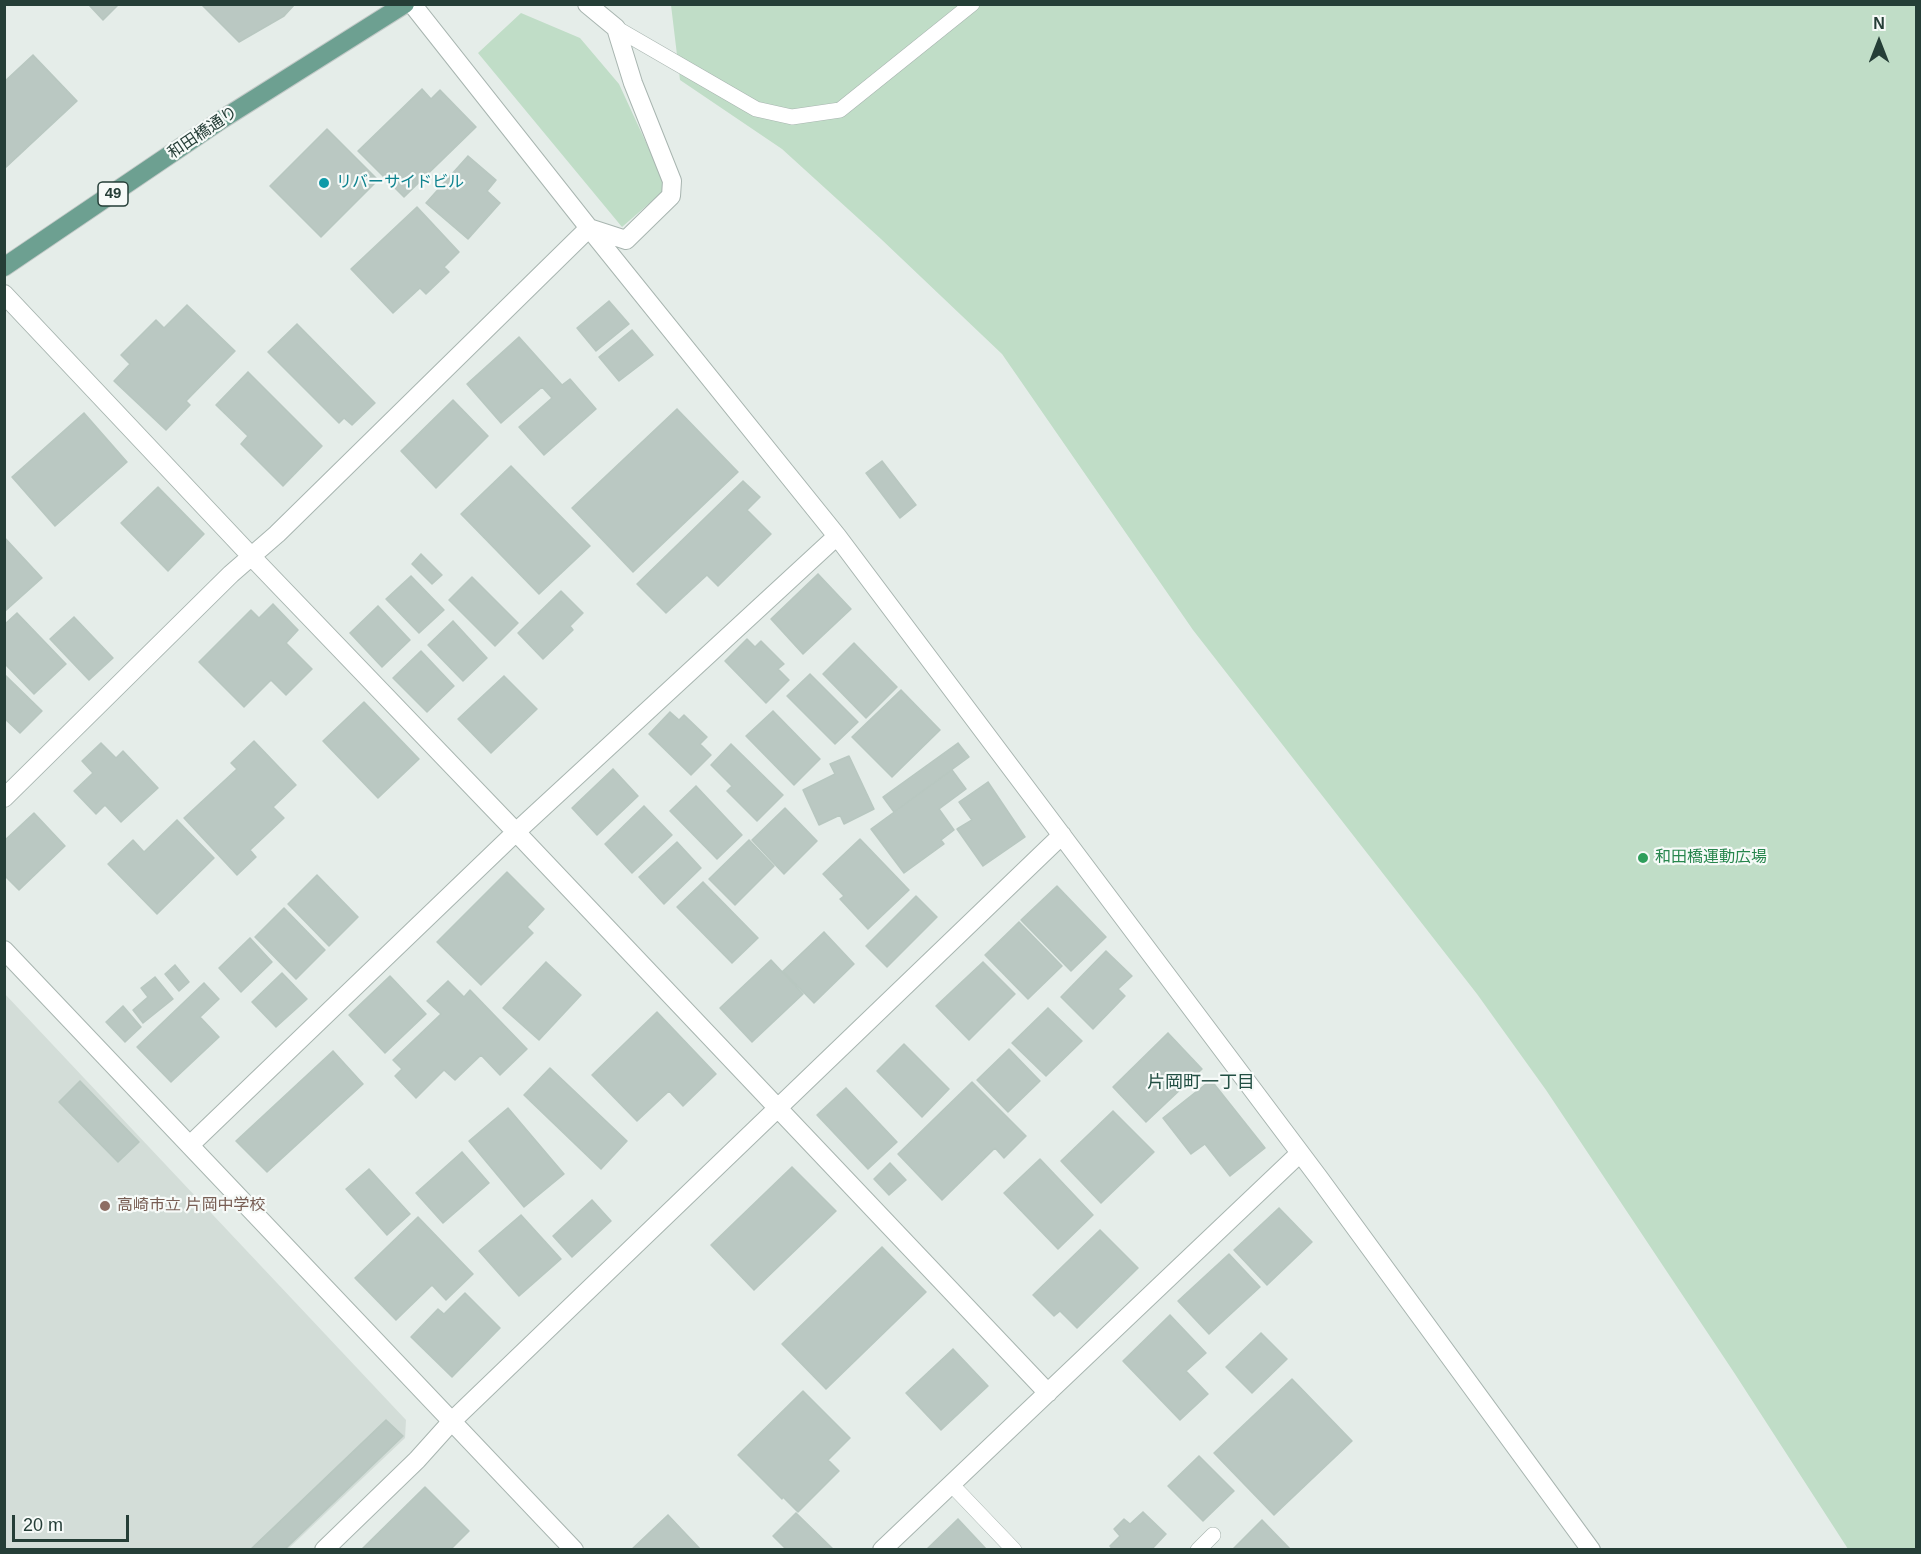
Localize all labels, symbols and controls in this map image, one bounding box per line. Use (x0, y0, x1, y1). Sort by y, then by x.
north arrow (1849, 12, 1909, 72)
text: N (1873, 15, 1885, 32)
street label: 和田橋通り (164, 103, 242, 163)
place label: リバーサイドビル (336, 173, 464, 193)
marker: リバーサイドビル (317, 176, 331, 190)
road number: 49 (98, 182, 128, 206)
place label: 和田橋運動広場 (1655, 848, 1767, 868)
marker: 和田橋運動広場 (1636, 851, 1650, 865)
district label: 片岡町一丁目 (1147, 1072, 1255, 1094)
place label: 高崎市立 片岡中学校 (117, 1196, 265, 1216)
marker: 高崎市立 片岡中学校 (98, 1199, 112, 1213)
scale bar (15, 1503, 132, 1541)
text: 20 m (23, 1515, 63, 1535)

